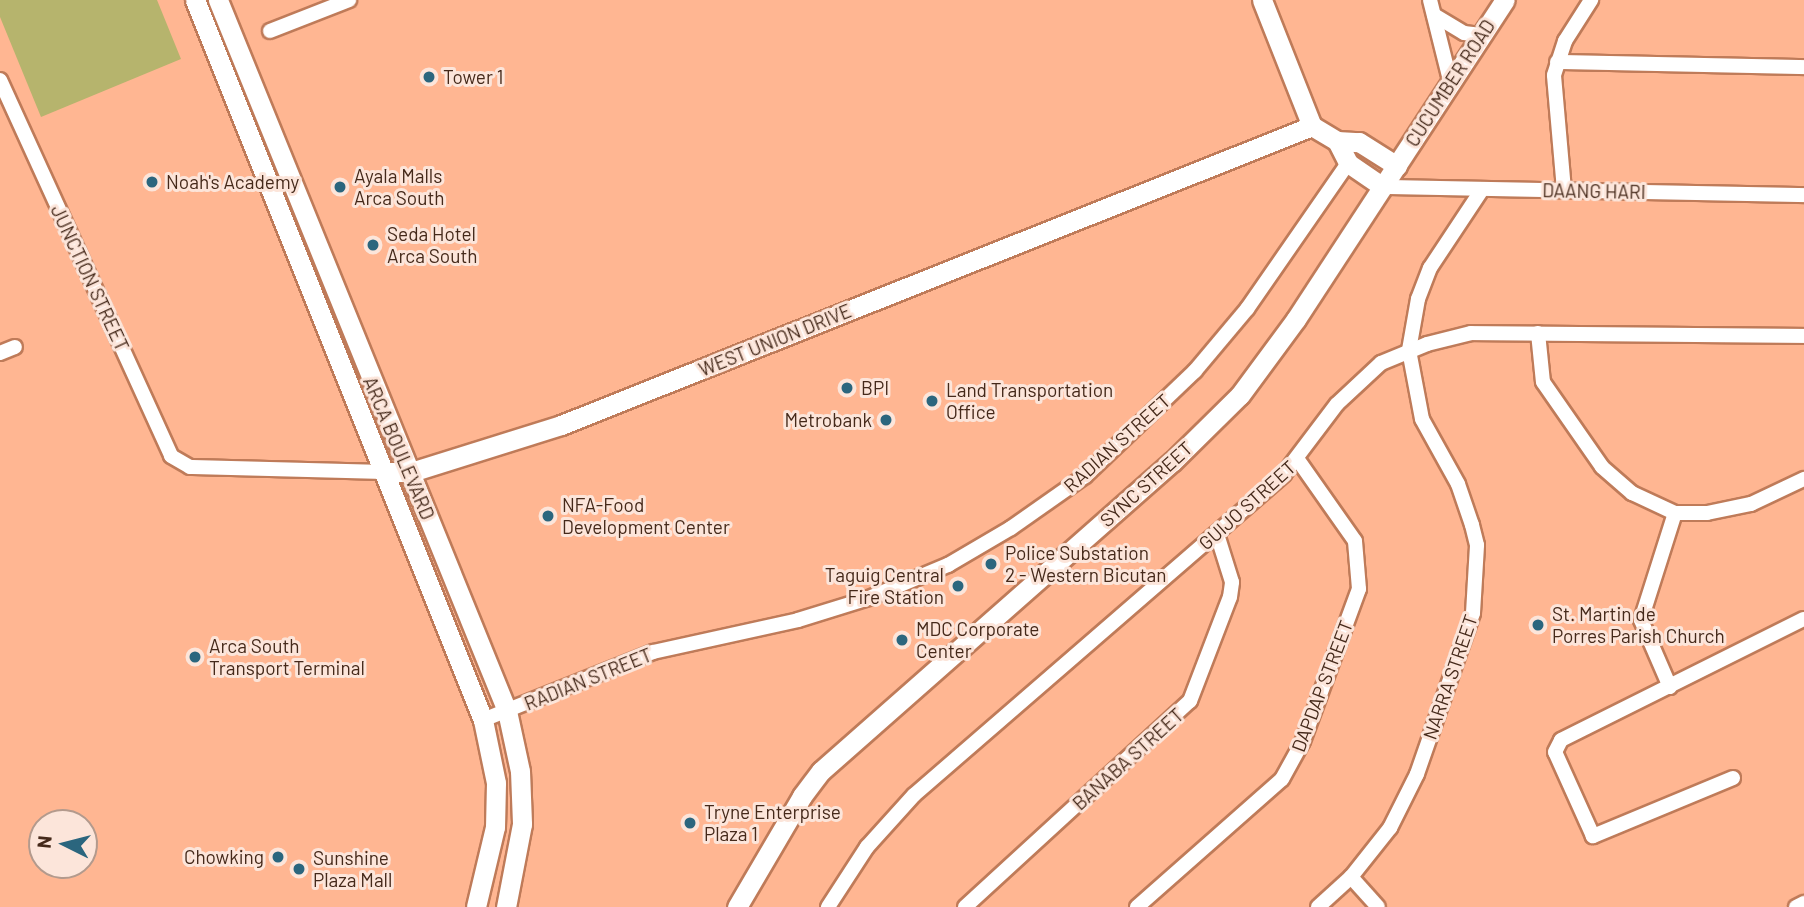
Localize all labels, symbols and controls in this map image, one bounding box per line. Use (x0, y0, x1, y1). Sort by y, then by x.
street label: CUCUMBER ROAD (1401, 15, 1499, 151)
place label: Tower 1 (443, 66, 503, 88)
marker: Tower 1 (421, 69, 437, 85)
place label: Ayala Malls Arca South (354, 165, 445, 209)
place label: Noah's Academy (166, 171, 299, 193)
marker: Noah's Academy (144, 174, 160, 190)
marker: Ayala Malls Arca South (332, 179, 348, 195)
street label: DAANG HARI (1542, 179, 1646, 203)
street label: JUNCTION STREET (46, 201, 134, 355)
place label: Seda Hotel Arca South (387, 223, 478, 267)
marker: Seda Hotel Arca South (365, 237, 381, 253)
street label: WEST UNION DRIVE (695, 299, 855, 381)
street label: ARCA BOULEVARD (359, 373, 439, 523)
place label: BPI (861, 377, 889, 399)
place label: Land Transportation Office (946, 379, 1113, 423)
marker: BPI (839, 380, 855, 396)
street label: RADIAN STREET (1059, 389, 1175, 497)
marker: Land Transportation Office (924, 393, 940, 409)
place label: Metrobank (785, 409, 872, 431)
marker: Metrobank (878, 412, 894, 428)
street label: SYNC STREET (1095, 437, 1197, 531)
street label: GUIJO STREET (1194, 456, 1300, 554)
place label: NFA-Food Development Center (562, 494, 730, 538)
marker: NFA-Food Development Center (540, 508, 556, 524)
place label: Police Substation 2 - Western Bicutan (1005, 542, 1166, 586)
marker: Police Substation 2 - Western Bicutan (983, 556, 999, 572)
place label: Taguig Central Fire Station (825, 564, 944, 608)
marker: Taguig Central Fire Station (950, 578, 966, 594)
place label: St. Martin de Porres Parish Church (1552, 603, 1725, 647)
street label: NARRA STREET (1418, 612, 1482, 742)
street label: DAPDAP STREET (1286, 617, 1358, 755)
marker: St. Martin de Porres Parish Church (1530, 617, 1546, 633)
place label: MDC Corporate Center (916, 618, 1039, 662)
marker: MDC Corporate Center (894, 632, 910, 648)
place label: Arca South Transport Terminal (209, 635, 365, 679)
street label: RADIAN STREET (521, 643, 655, 715)
marker: Arca South Transport Terminal (187, 649, 203, 665)
street label: BANABA STREET (1068, 703, 1188, 815)
place label: Tryne Enterprise Plaza 1 (704, 801, 841, 845)
north arrow (28, 809, 98, 879)
marker: Tryne Enterprise Plaza 1 (682, 815, 698, 831)
text: N (32, 834, 56, 849)
place label: Chowking (184, 846, 264, 868)
place label: Sunshine Plaza Mall (313, 847, 392, 891)
marker: Chowking (270, 849, 286, 865)
marker: Sunshine Plaza Mall (291, 861, 307, 877)

